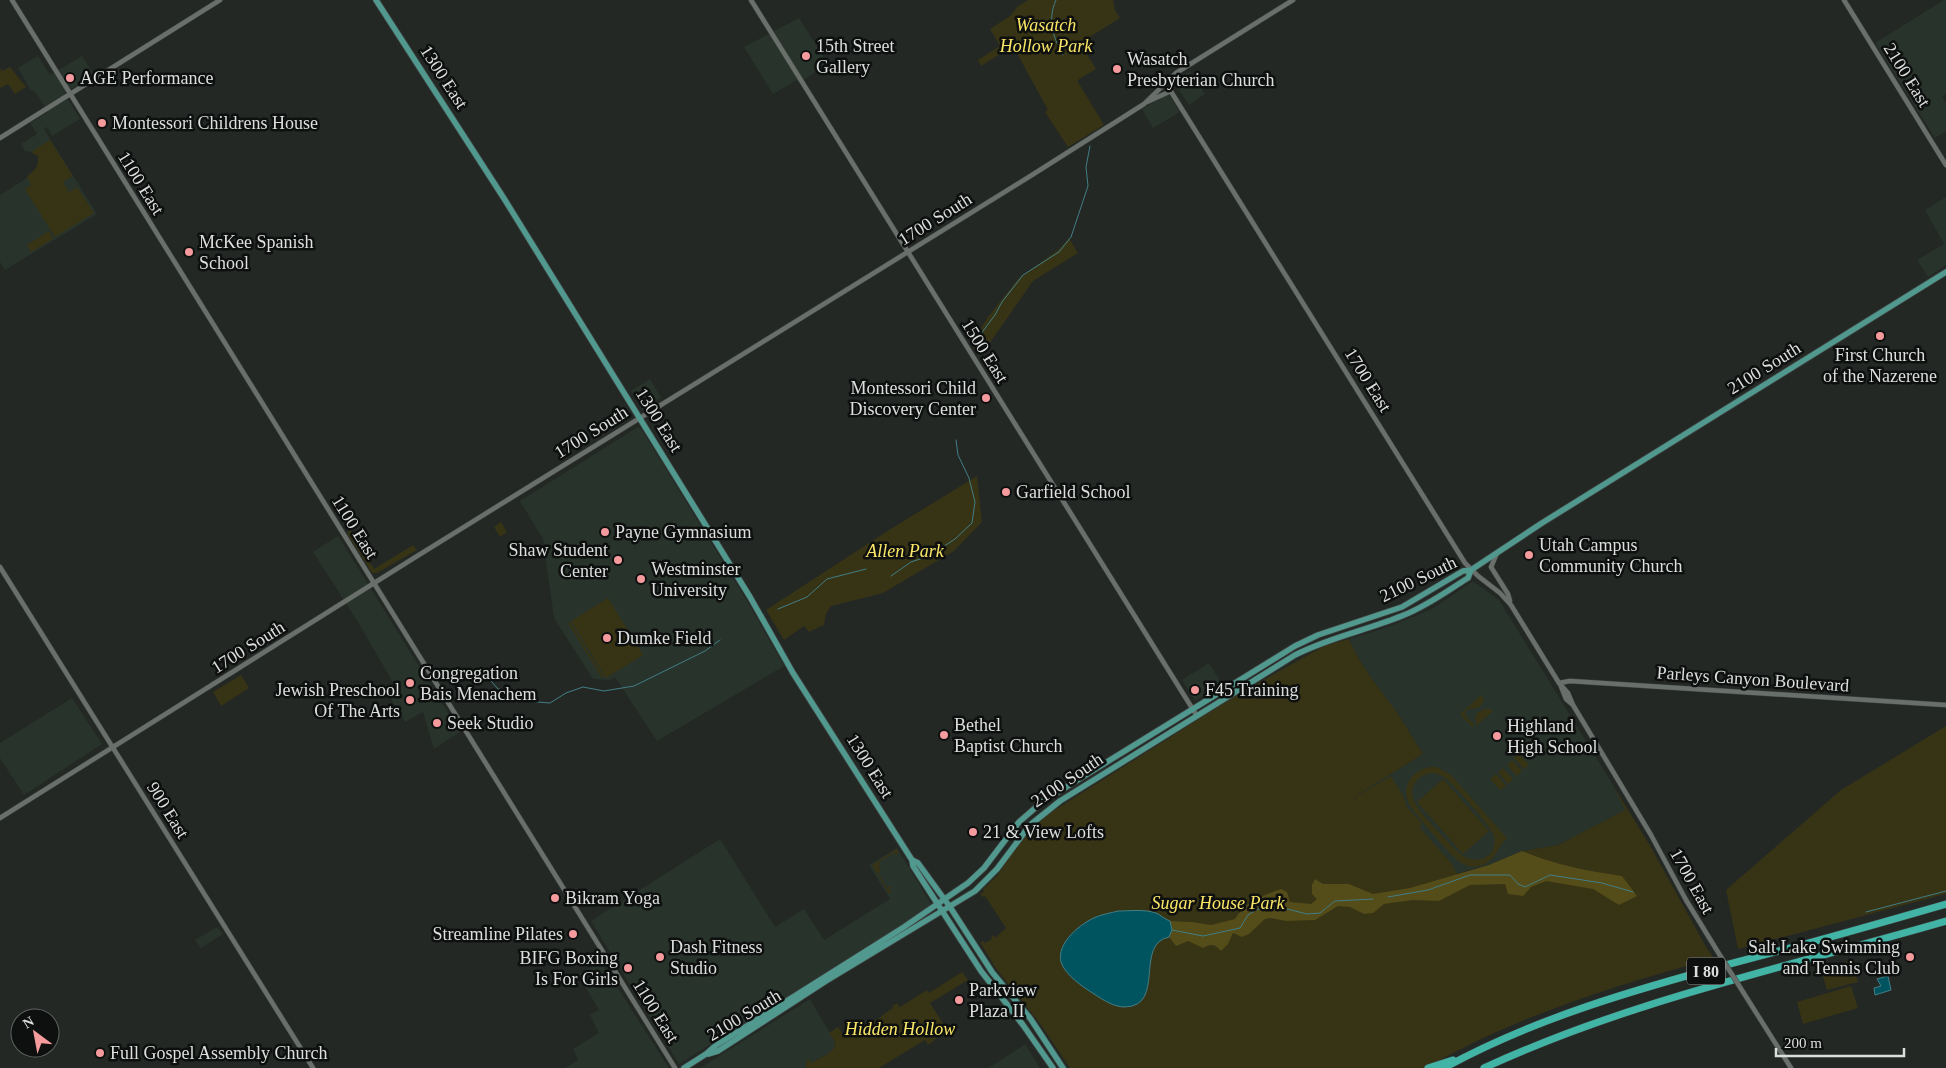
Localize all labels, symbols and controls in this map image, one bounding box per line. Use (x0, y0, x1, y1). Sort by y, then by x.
park label: Wasatch Hollow Park (999, 15, 1093, 56)
place label: 15th Street Gallery (816, 36, 895, 77)
street label: 2100 East (1880, 39, 1934, 111)
street label: 1300 East (416, 42, 472, 112)
place label: Wasatch Presbyterian Church (1127, 49, 1274, 90)
marker: 15th Street Gallery (800, 50, 812, 62)
marker: Wasatch Presbyterian Church (1111, 63, 1123, 75)
place label: AGE Performance (80, 68, 213, 88)
marker: AGE Performance (64, 72, 76, 84)
place label: Montessori Childrens House (112, 113, 318, 133)
marker: Montessori Childrens House (96, 117, 108, 129)
street label: 1100 East (114, 148, 168, 218)
street label: 1700 South (895, 189, 975, 249)
place label: McKee Spanish School (199, 232, 313, 273)
marker: McKee Spanish School (183, 246, 195, 258)
street label: 1500 East (958, 315, 1012, 387)
marker: First Church of the Nazerene (1874, 330, 1886, 342)
street label: 2100 South (1724, 338, 1804, 398)
street label: 1700 East (1341, 344, 1395, 416)
place label: First Church of the Nazerene (1823, 345, 1937, 386)
place label: Montessori Child Discovery Center (850, 378, 976, 419)
street label: 1300 East (632, 384, 686, 456)
marker: Montessori Child Discovery Center (980, 392, 992, 404)
street label: 1700 South (551, 402, 631, 462)
place label: Garfield School (1016, 482, 1130, 502)
marker: Garfield School (1000, 486, 1012, 498)
street label: 1100 East (328, 492, 382, 562)
place label: Payne Gymnasium (615, 522, 752, 542)
marker: Payne Gymnasium (599, 526, 611, 538)
place label: Utah Campus Community Church (1539, 535, 1683, 576)
place label: Shaw Student Center (508, 540, 608, 581)
park label: Allen Park (865, 541, 945, 561)
marker: Utah Campus Community Church (1523, 549, 1535, 561)
street label: 2100 South (1377, 552, 1459, 606)
marker: Shaw Student Center (612, 554, 624, 566)
place label: Westminster University (651, 559, 741, 600)
marker: Westminster University (635, 573, 647, 585)
street label: 1700 South (208, 617, 288, 677)
place label: Dumke Field (617, 628, 712, 648)
marker: Dumke Field (601, 632, 613, 644)
street label: Parleys Canyon Boulevard (1656, 662, 1850, 696)
place label: Congregation Bais Menachem (420, 663, 536, 704)
marker: Congregation Bais Menachem (404, 677, 416, 689)
place label: Jewish Preschool Of The Arts (276, 680, 400, 721)
place label: F45 Training (1205, 680, 1299, 700)
marker: F45 Training (1189, 684, 1201, 696)
marker: Jewish Preschool Of The Arts (404, 694, 416, 706)
place label: Seek Studio (447, 713, 534, 733)
place label: Bethel Baptist Church (954, 715, 1063, 756)
place label: Highland High School (1507, 716, 1598, 757)
marker: Seek Studio (431, 717, 443, 729)
marker: Bethel Baptist Church (938, 729, 950, 741)
street label: 1300 East (843, 730, 897, 802)
marker: Highland High School (1491, 730, 1503, 742)
street label: 2100 South (1027, 749, 1107, 811)
street label: 900 East (143, 778, 193, 842)
place label: 21 & View Lofts (983, 822, 1104, 842)
marker: 21 & View Lofts (967, 826, 979, 838)
street label: 1700 East (1666, 845, 1718, 917)
place label: Bikram Yoga (565, 888, 660, 908)
marker: Bikram Yoga (549, 892, 561, 904)
park label: Sugar House Park (1152, 893, 1285, 913)
place label: Streamline Pilates (433, 924, 563, 944)
marker: Streamline Pilates (567, 928, 579, 940)
place label: Dash Fitness Studio (670, 937, 763, 978)
place label: Salt Lake Swimming and Tennis Club (1748, 937, 1900, 978)
place label: BIFG Boxing Is For Girls (519, 948, 618, 989)
marker: Dash Fitness Studio (654, 951, 666, 963)
marker: Salt Lake Swimming and Tennis Club (1904, 951, 1916, 963)
road number: I 80 (1687, 958, 1725, 984)
marker: BIFG Boxing Is For Girls (622, 962, 634, 974)
street label: 1100 East (629, 976, 683, 1046)
place label: Parkview Plaza II (969, 980, 1037, 1021)
street label: 2100 South (703, 985, 785, 1045)
marker: Parkview Plaza II (953, 994, 965, 1006)
north arrow (10, 1008, 60, 1058)
text: N (20, 1013, 37, 1031)
park label: Hidden Hollow (844, 1019, 955, 1039)
scale bar (1776, 1026, 1904, 1058)
text: 200 m (1784, 1035, 1822, 1051)
place label: Full Gospel Assembly Church (110, 1043, 328, 1063)
marker: Full Gospel Assembly Church (94, 1047, 106, 1059)

